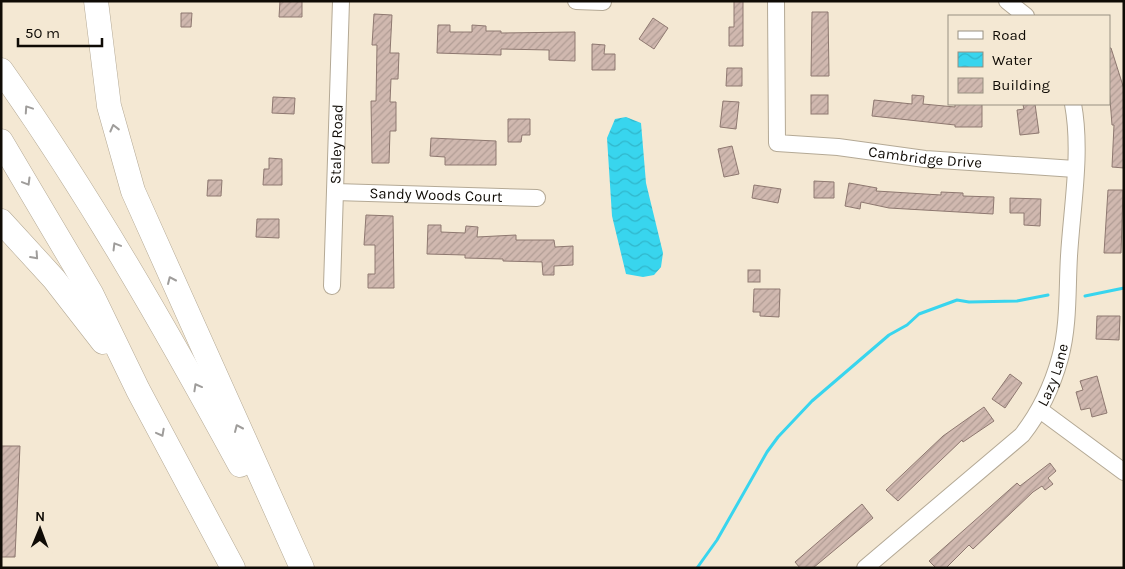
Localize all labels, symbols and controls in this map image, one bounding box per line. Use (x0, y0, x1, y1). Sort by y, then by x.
scale bar (18, 15, 101, 47)
legend (948, 15, 1110, 105)
text: 50 m (25, 24, 60, 42)
text: Road (992, 26, 1027, 44)
text: Water (992, 51, 1033, 69)
text: Building (992, 76, 1050, 94)
street label: Staley Road (326, 104, 347, 184)
one-way arrow (25, 105, 34, 115)
one-way arrow (109, 123, 120, 132)
street label: Cambridge Drive (867, 142, 983, 172)
one-way arrow (21, 177, 31, 186)
street label: Sandy Woods Court (369, 184, 503, 206)
one-way arrow (113, 242, 123, 251)
one-way arrow (29, 251, 38, 260)
one-way arrow (167, 276, 178, 285)
street label: Lazy Lane (1034, 342, 1072, 409)
one-way arrow (193, 383, 203, 392)
one-way arrow (234, 424, 245, 433)
one-way arrow (155, 427, 165, 436)
north arrow (15, 504, 65, 554)
text: N (35, 508, 45, 525)

